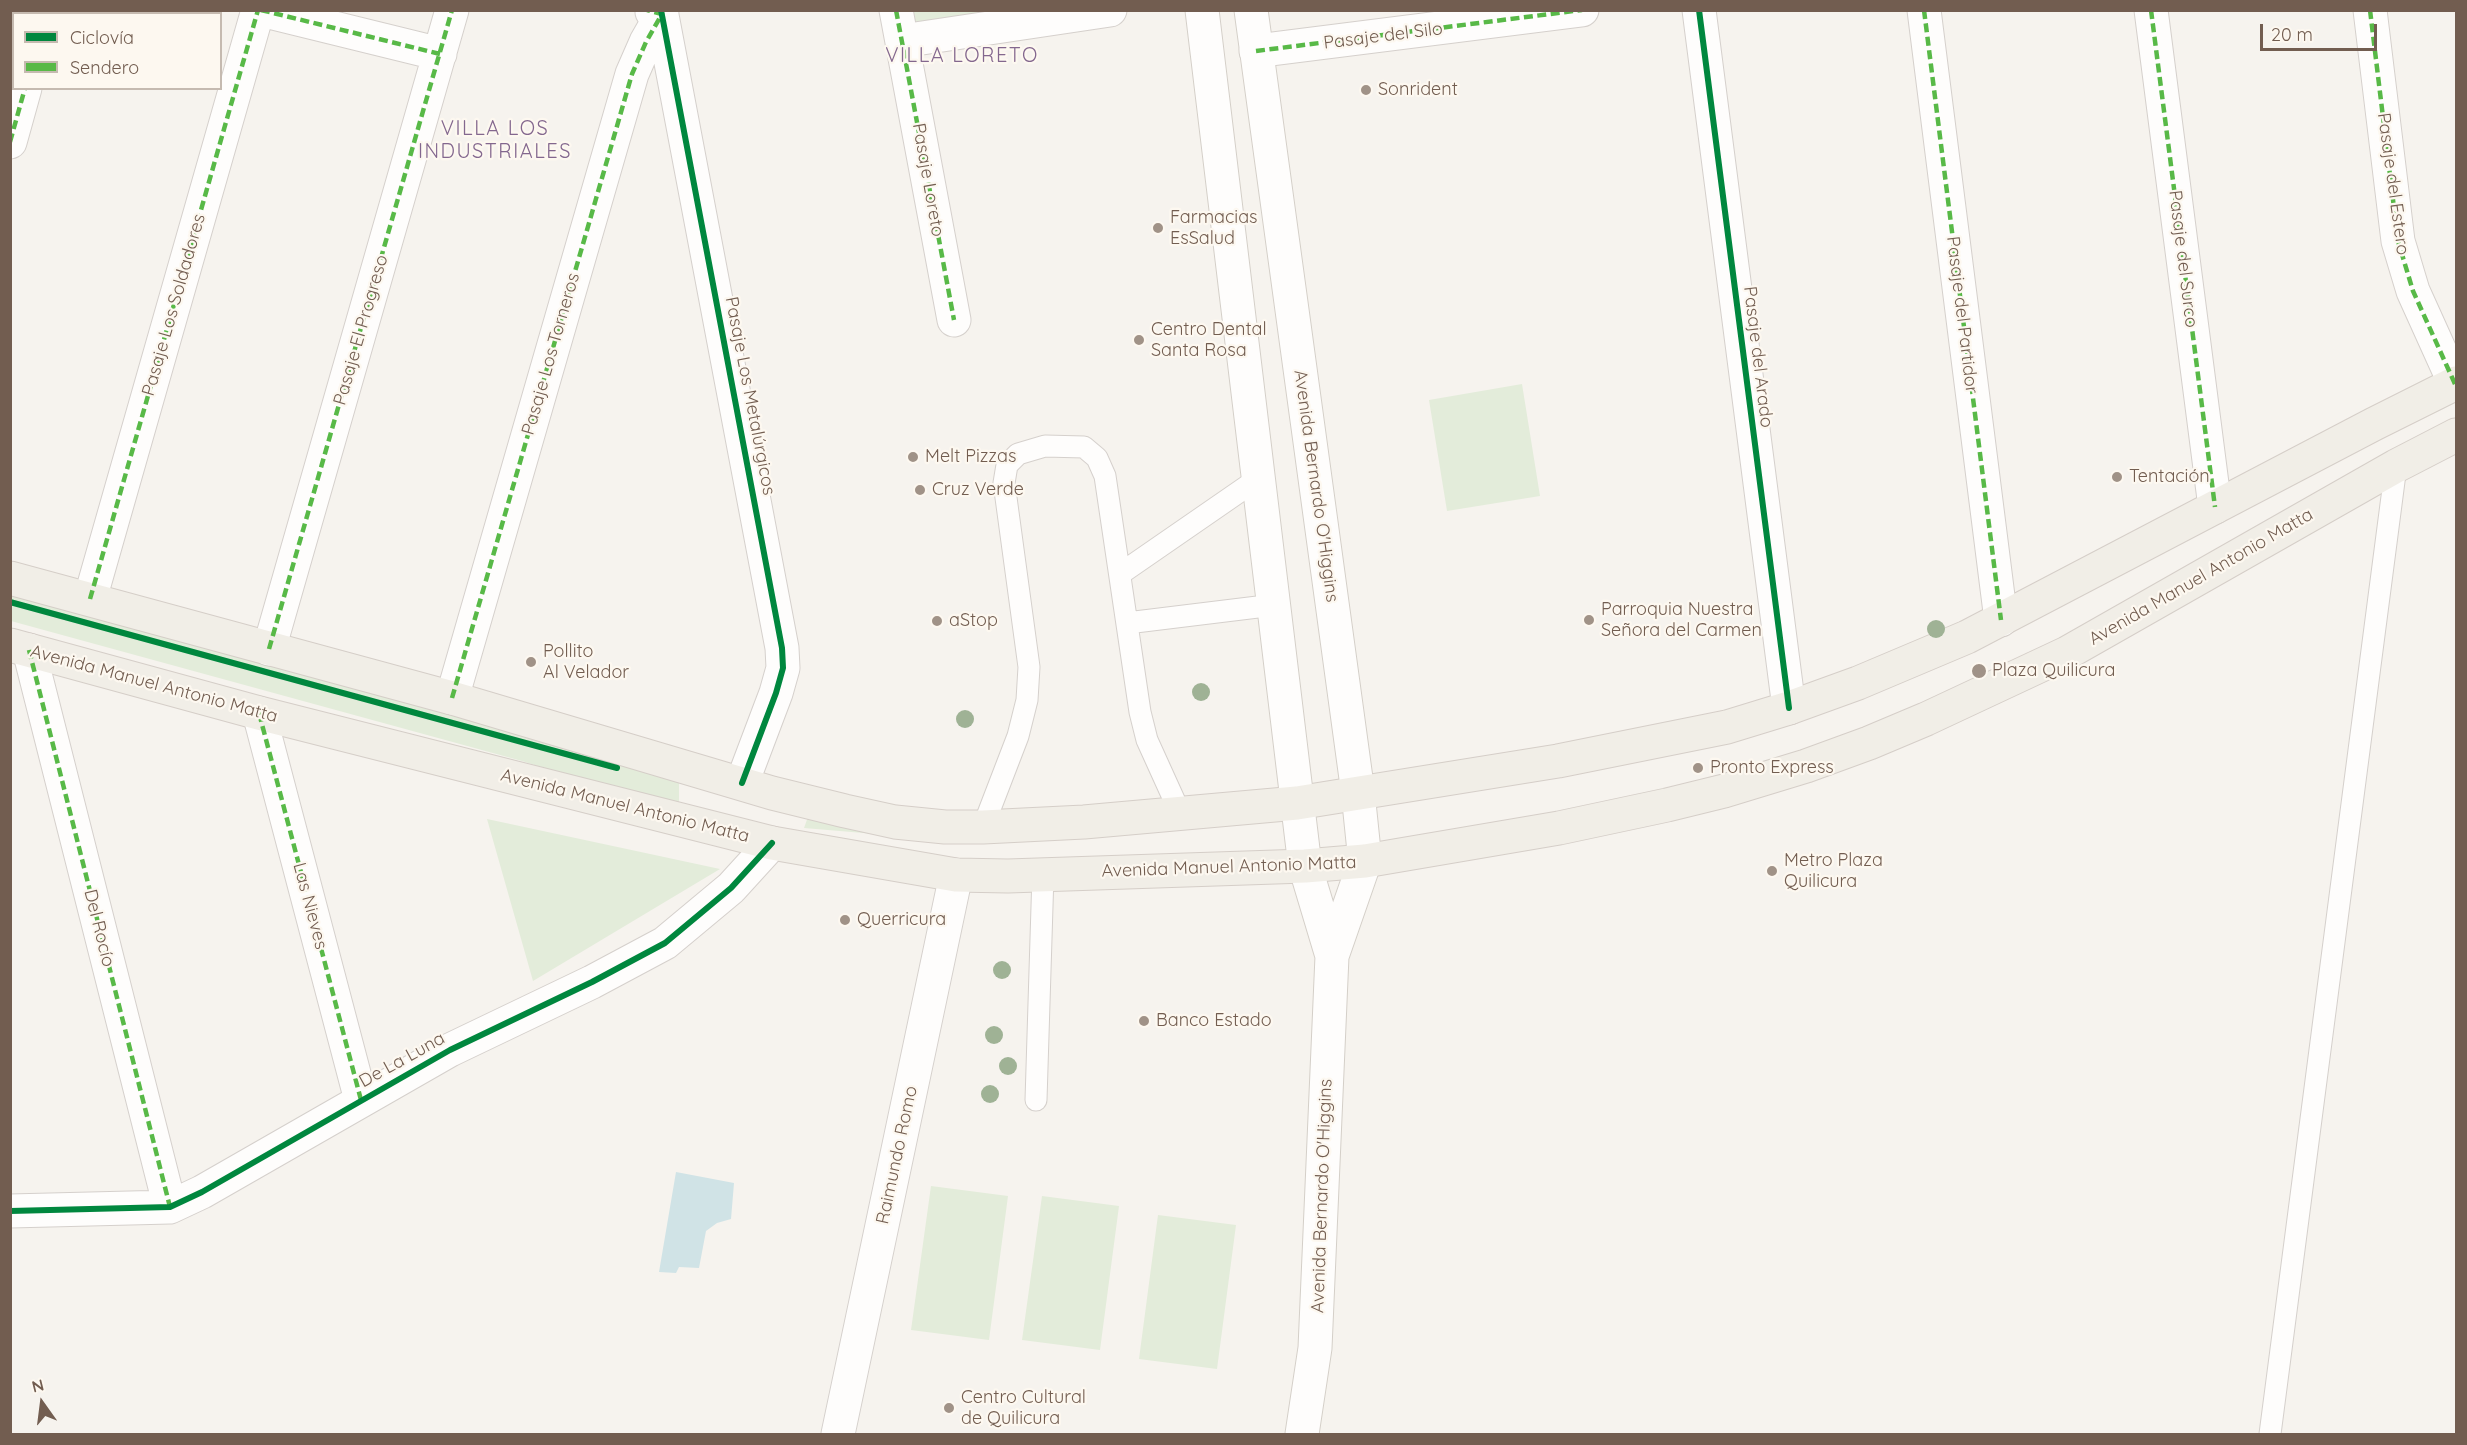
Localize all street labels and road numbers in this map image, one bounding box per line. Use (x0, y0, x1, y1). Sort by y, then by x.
street label: Pasaje del Silo (1322, 18, 1444, 54)
street label: Pasaje del Estero (2372, 112, 2414, 256)
street label: Pasaje Loreto (907, 121, 949, 239)
street label: Pasaje del Surco (2164, 189, 2202, 329)
street label: Pasaje Los Soldadores (138, 211, 210, 399)
street label: Pasaje del Partidor (1942, 235, 1982, 395)
street label: Pasaje El Progreso (329, 252, 393, 408)
street label: Pasaje Los Torneros (518, 270, 584, 438)
street label: Pasaje del Arado (1739, 285, 1777, 429)
street label: Pasaje Los Metalúrgicos (720, 295, 780, 497)
street label: Avenida Bernardo O'Higgins (1289, 368, 1343, 604)
street label: Avenida Manuel Antonio Matta (2085, 504, 2317, 650)
street label: Avenida Manuel Antonio Matta (28, 641, 280, 727)
street label: Avenida Manuel Antonio Matta (499, 765, 751, 847)
street label: Avenida Manuel Antonio Matta (1101, 852, 1357, 882)
street label: Las Nieves (288, 860, 332, 952)
street label: Del Rocío (79, 887, 119, 969)
street label: De La Luna (355, 1028, 449, 1092)
street label: Avenida Bernardo O'Higgins (1307, 1079, 1337, 1313)
street label: Raimundo Romo (872, 1084, 922, 1226)

